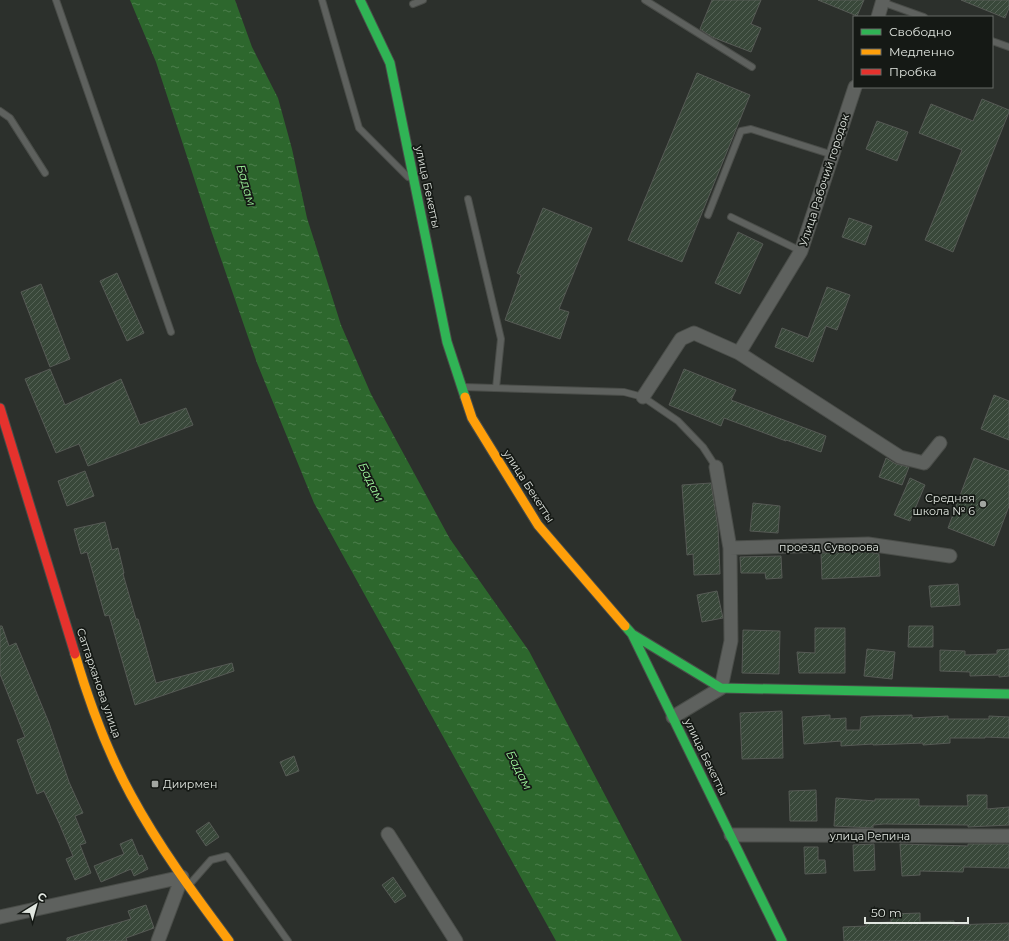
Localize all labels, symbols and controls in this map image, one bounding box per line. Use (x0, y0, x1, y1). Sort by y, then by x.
legend (853, 16, 993, 88)
text: Свободно (889, 24, 952, 39)
text: Медленно (889, 44, 955, 59)
text: Пробка (889, 64, 937, 79)
street label: Улица Рабочий городок (796, 111, 852, 248)
street label: улица Бекетты (412, 144, 444, 230)
water label: Бадам (233, 162, 260, 207)
street label: улица Бекетты (500, 446, 558, 525)
water label: Бадам (355, 459, 388, 504)
place label: Средняя школа № 6 (913, 491, 975, 518)
marker: Средняя школа № 6 (978, 499, 988, 509)
street label: проезд Суворова (779, 540, 879, 554)
street label: Саттарханова улица (74, 626, 124, 740)
street label: улица Бекетты (681, 715, 731, 798)
water label: Бадам (503, 747, 536, 792)
place label: Диирмен (163, 777, 217, 791)
marker: Диирмен (150, 779, 160, 789)
street label: улица Репина (829, 829, 910, 843)
north arrow (16, 885, 56, 925)
text: С (35, 889, 49, 905)
scale bar (865, 899, 968, 925)
text: 50 m (871, 905, 902, 920)

